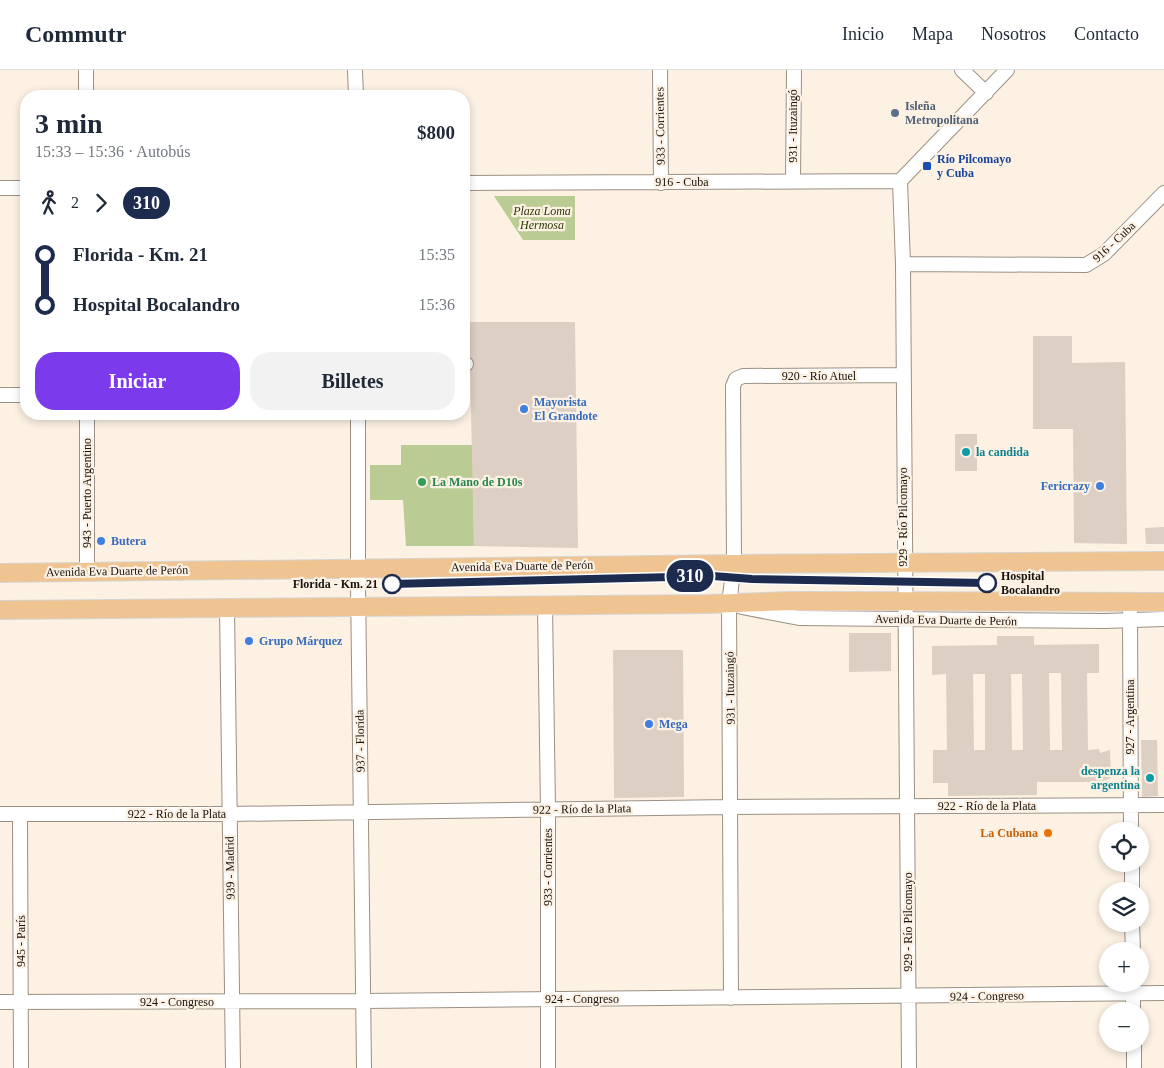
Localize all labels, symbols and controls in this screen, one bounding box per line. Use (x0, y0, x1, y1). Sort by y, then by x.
text: Commutr (25, 21, 126, 47)
text: Inicio (842, 24, 884, 44)
text: Mapa (912, 24, 953, 44)
text: Nosotros (981, 24, 1046, 44)
text: Contacto (1074, 24, 1139, 44)
street label: 933 - Corrientes (652, 87, 668, 165)
street label: 931 - Ituzaingó (786, 89, 800, 163)
place label: Isleña Metropolitana (905, 99, 979, 127)
marker: Isleña Metropolitana (889, 107, 901, 119)
text: 3 min (35, 108, 103, 139)
text: $800 (417, 122, 455, 143)
text: 15:33 – 15:36 · Autobús (35, 143, 191, 160)
place label: Río Pilcomayo y Cuba (937, 152, 1011, 180)
marker: Río Pilcomayo y Cuba (921, 160, 933, 172)
street label: 916 - Cuba (655, 175, 709, 189)
icon: walk (35, 189, 63, 217)
icon: forward (87, 189, 115, 217)
text: 310 (133, 193, 160, 213)
text: 2 (71, 194, 79, 211)
park label: Plaza Loma Hermosa (512, 204, 571, 232)
street label: 916 - Cuba (1090, 218, 1139, 265)
text: Florida - Km. 21 (73, 244, 208, 265)
text: 15:35 (419, 246, 455, 263)
text: Hospital Bocalandro (73, 294, 240, 315)
text: 15:36 (419, 296, 455, 313)
button: Iniciar (35, 352, 240, 410)
button: Billetes (250, 352, 455, 410)
street label: 920 - Río Atuel (782, 369, 857, 383)
place label: Mayorista El Grandote (534, 395, 598, 423)
marker: Mayorista El Grandote (518, 403, 530, 415)
street label: 943 - Puerto Argentino (80, 438, 94, 548)
place label: la candida (976, 445, 1029, 459)
marker: la candida (960, 446, 972, 458)
street label: 929 - Río Pilcomayo (896, 467, 910, 567)
place label: La Mano de D10s (432, 475, 523, 489)
marker: La Mano de D10s (416, 476, 428, 488)
place label: Fericrazy (1041, 479, 1090, 493)
marker: Fericrazy (1094, 480, 1106, 492)
place label: Butera (111, 534, 146, 548)
marker: Butera (95, 535, 107, 547)
street label: Avenida Eva Duarte de Perón (451, 558, 593, 574)
line badge: 310 (661, 560, 719, 592)
street label: Avenida Eva Duarte de Perón (46, 563, 188, 579)
text: 310 (677, 566, 704, 586)
place label: Hospital Bocalandro (1001, 569, 1060, 597)
marker: Hospital Bocalandro (977, 573, 997, 593)
marker: Florida - Km. 21 (382, 574, 402, 594)
place label: Florida - Km. 21 (293, 577, 378, 591)
street label: Avenida Eva Duarte de Perón (875, 612, 1017, 628)
place label: Grupo Márquez (259, 634, 343, 648)
marker: Grupo Márquez (243, 635, 255, 647)
street label: 931 - Ituzaingó (722, 651, 738, 725)
street label: 927 - Argentina (1123, 679, 1137, 755)
street label: 937 - Florida (352, 709, 368, 772)
place label: Mega (659, 717, 688, 731)
marker: Mega (643, 718, 655, 730)
place label: despenza la argentina (1081, 764, 1140, 792)
marker: despenza la argentina (1144, 772, 1156, 784)
street label: 922 - Río de la Plata (938, 799, 1037, 813)
street label: 922 - Río de la Plata (533, 801, 632, 817)
street label: 922 - Río de la Plata (128, 807, 227, 821)
map controls (1099, 822, 1149, 1052)
button: locate (1099, 822, 1149, 872)
place label: La Cubana (980, 826, 1038, 840)
marker: La Cubana (1042, 827, 1054, 839)
street label: 933 - Corrientes (541, 828, 555, 906)
street label: 939 - Madrid (222, 836, 238, 900)
street label: 929 - Río Pilcomayo (901, 872, 915, 972)
button: layers (1099, 882, 1149, 932)
street label: 945 - París (14, 915, 28, 967)
button: + (1099, 942, 1149, 992)
street label: 924 - Congreso (950, 988, 1024, 1004)
street label: 924 - Congreso (545, 992, 619, 1006)
street label: 924 - Congreso (140, 995, 214, 1009)
button: − (1099, 1002, 1149, 1052)

